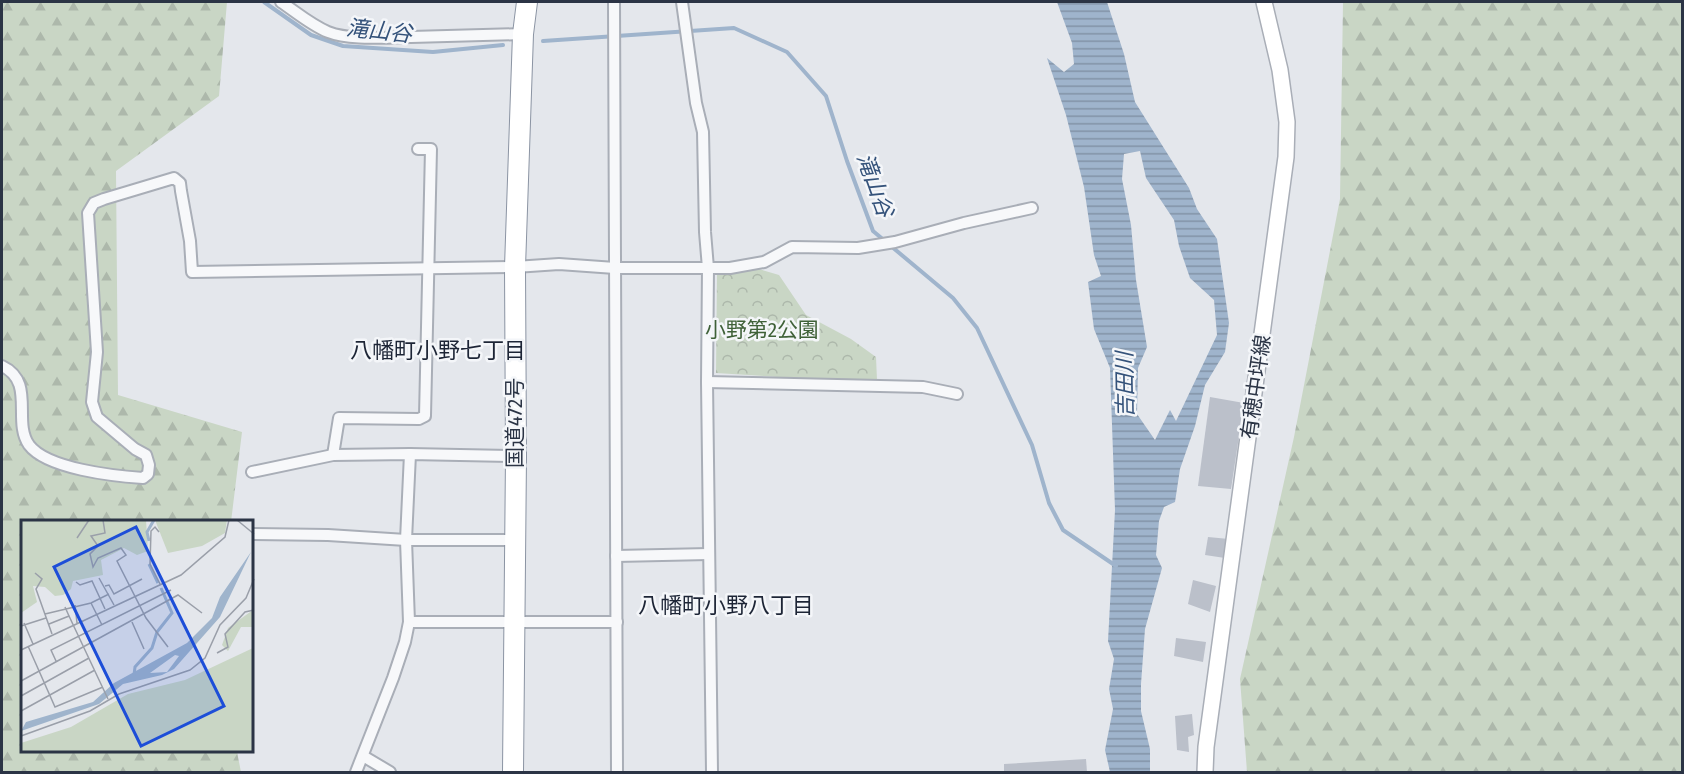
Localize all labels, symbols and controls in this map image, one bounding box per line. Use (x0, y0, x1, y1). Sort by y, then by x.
water label: 滝山谷 (345, 14, 415, 48)
water label: 滝山谷 (851, 149, 900, 222)
park label: 小野第2公園 (705, 317, 819, 343)
street label: 有穂中坪線 (1236, 333, 1276, 441)
district label: 八幡町小野七丁目 (350, 337, 526, 364)
water label: 吉田川 (1111, 350, 1139, 418)
street label: 国道472号 (502, 378, 528, 468)
inset map (21, 520, 254, 753)
district label: 八幡町小野八丁目 (638, 592, 814, 619)

